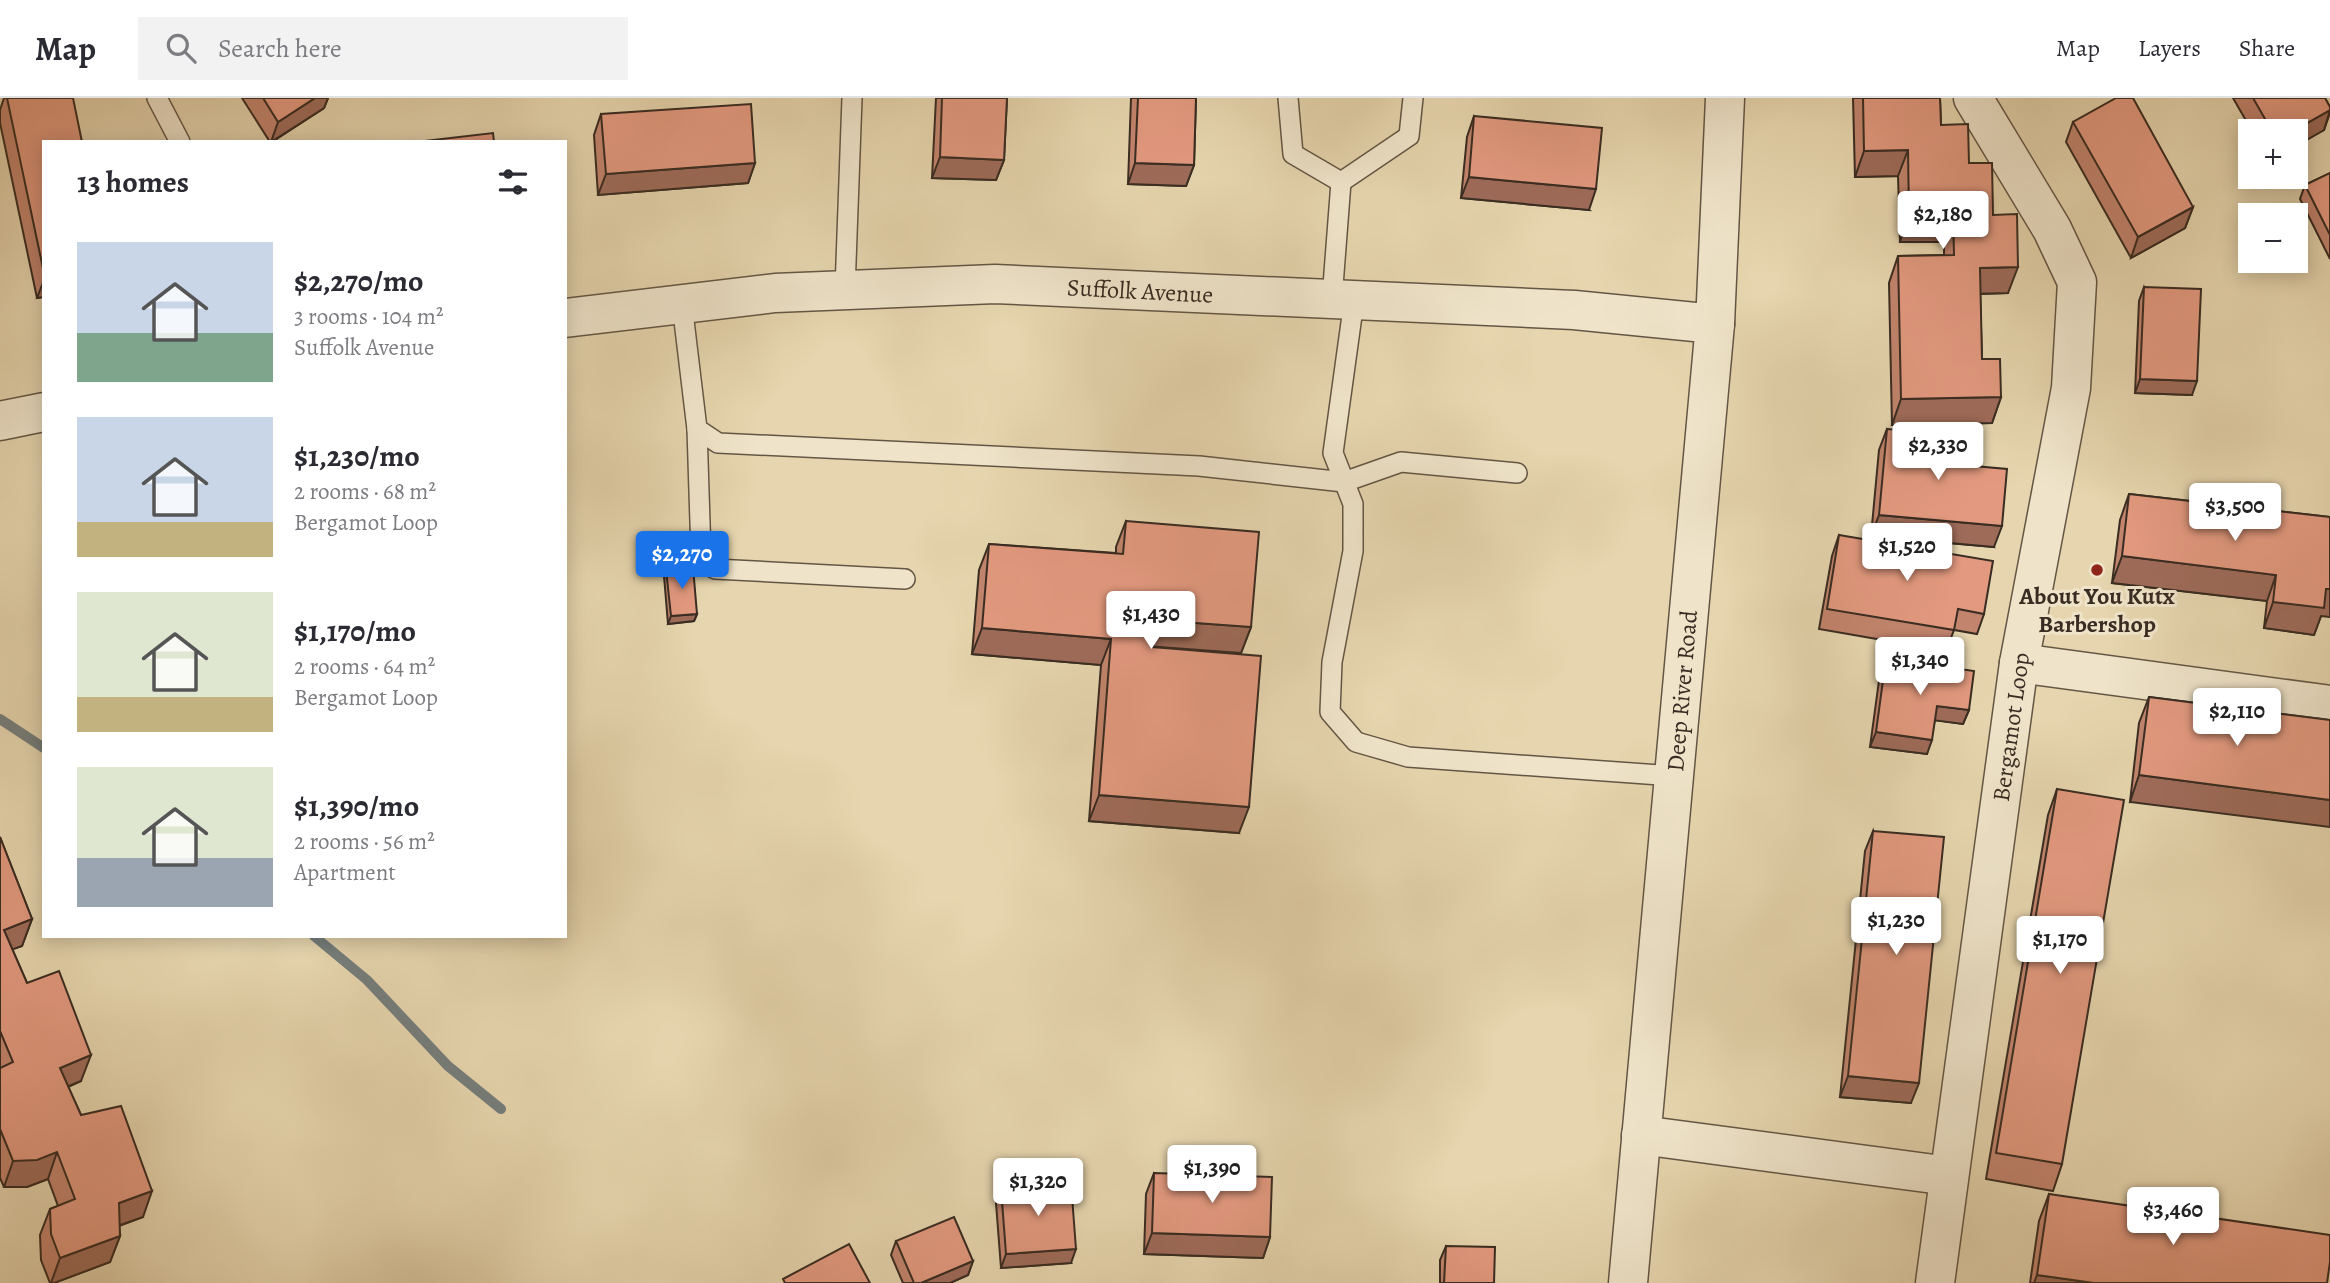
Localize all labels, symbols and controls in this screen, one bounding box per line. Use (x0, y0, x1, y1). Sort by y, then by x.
search box (138, 17, 628, 80)
text: Map (35, 26, 96, 71)
icon: search (162, 29, 200, 67)
text: Search here (218, 31, 342, 66)
text: Map (2056, 32, 2100, 64)
text: Layers (2138, 32, 2201, 64)
text: Share (2239, 32, 2295, 64)
map controls (2238, 119, 2308, 273)
button: + (2238, 119, 2308, 189)
text: 13 homes (77, 162, 189, 202)
icon: filters (494, 163, 532, 201)
pin: $2,180 (1886, 192, 2000, 251)
text: $2,180 (1914, 198, 1972, 229)
button: − (2238, 203, 2308, 273)
text: $2,270/mo (294, 261, 423, 301)
icon: home (133, 270, 217, 354)
street label: Suffolk Avenue (1066, 271, 1214, 311)
text: 3 rooms · 104 m² (294, 301, 443, 332)
text: Suffolk Avenue (294, 332, 434, 363)
pin: $2,330 (1881, 422, 1995, 482)
text: $2,330 (1908, 429, 1968, 460)
text: $1,230/mo (294, 436, 420, 476)
icon: home (133, 445, 217, 529)
text: 2 rooms · 68 m² (294, 476, 436, 507)
pin: $3,500 (2178, 484, 2292, 543)
text: $3,500 (2205, 490, 2265, 521)
text: Bergamot Loop (294, 507, 438, 538)
pin: $1,520 (1850, 524, 1964, 583)
text: $1,520 (1878, 530, 1936, 561)
pin: $2,270 (625, 532, 739, 591)
text: $2,270 (652, 538, 712, 569)
marker: About You Kutx Barbershop (2089, 562, 2105, 578)
place label: About You Kutx Barbershop (2018, 580, 2175, 640)
pin: $1,430 (1094, 592, 1208, 651)
text: $1,430 (1122, 598, 1180, 629)
street label: Deep River Road (1659, 609, 1705, 773)
text: $1,170/mo (294, 611, 416, 651)
icon: home (133, 620, 217, 704)
pin: $1,340 (1863, 638, 1977, 697)
text: $1,340 (1891, 644, 1949, 675)
street label: Bergamot Loop (1985, 650, 2037, 804)
text: 2 rooms · 64 m² (294, 651, 435, 682)
text: Bergamot Loop (294, 682, 438, 713)
pin: $2,110 (2180, 688, 2294, 748)
text: $2,110 (2209, 695, 2265, 726)
text: $1,390/mo (294, 786, 419, 826)
icon: home (133, 795, 217, 879)
text: 2 rooms · 56 m² (294, 826, 435, 857)
text: Apartment (294, 857, 396, 888)
pin: $1,230 (1839, 898, 1953, 957)
text: $1,230 (1867, 904, 1925, 935)
pin: $1,170 (2003, 916, 2117, 976)
text: $1,170 (2033, 923, 2087, 954)
pin: $1,390 (1155, 1146, 1269, 1205)
text: $1,390 (1183, 1152, 1241, 1183)
pin: $1,320 (981, 1158, 1095, 1218)
text: $1,320 (1009, 1165, 1067, 1196)
pin: $3,460 (2116, 1188, 2230, 1247)
text: $3,460 (2143, 1194, 2203, 1225)

